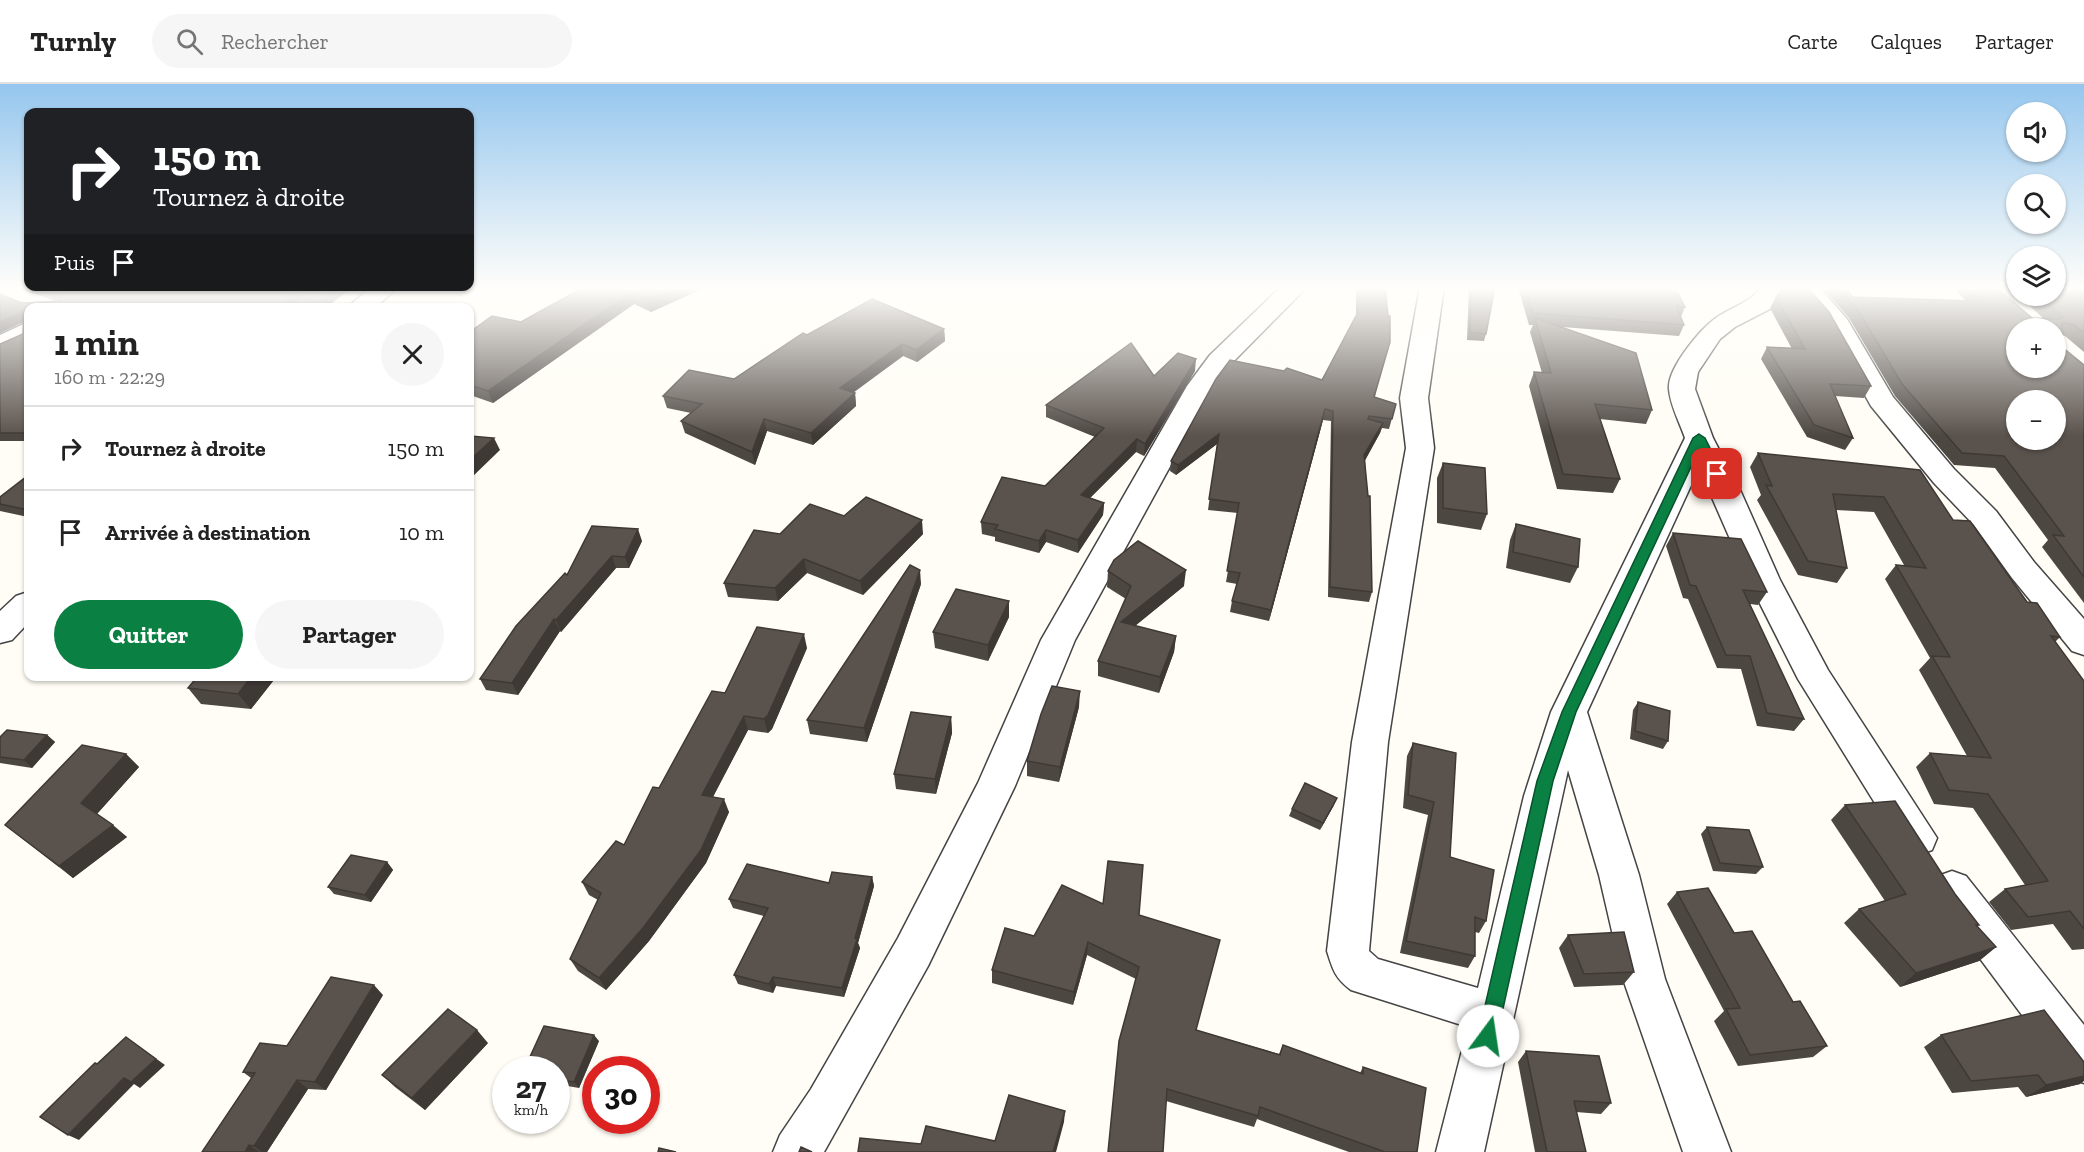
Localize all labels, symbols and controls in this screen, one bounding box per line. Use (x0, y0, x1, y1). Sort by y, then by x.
search box (152, 14, 572, 68)
text: Turnly (30, 25, 116, 58)
icon: search (173, 25, 206, 58)
text: Rechercher (221, 28, 329, 55)
text: Carte (1787, 29, 1838, 54)
text: Calques (1871, 29, 1942, 54)
text: Partager (1975, 29, 2054, 54)
map controls (2006, 102, 2066, 450)
button: sound (2006, 102, 2066, 162)
text: 150 m (153, 130, 261, 181)
icon: right (54, 132, 132, 210)
button: search (2006, 174, 2066, 234)
text: Tournez à droite (153, 181, 345, 213)
icon: arrive (107, 246, 140, 279)
button: layers (2006, 246, 2066, 306)
text: Puis (54, 249, 95, 276)
button: + (2006, 318, 2066, 378)
text: 1 min (54, 321, 139, 364)
button: close (381, 323, 444, 386)
text: 160 m · 22:29 (54, 365, 165, 389)
button: − (2006, 390, 2066, 450)
icon: right (54, 432, 87, 465)
text: Tournez à droite (105, 435, 266, 462)
text: 150 m (388, 435, 444, 462)
pin (1691, 448, 1742, 499)
icon: arrive (1700, 457, 1733, 490)
icon: arrive (54, 516, 87, 549)
text: Arrivée à destination (105, 519, 310, 546)
text: 10 m (399, 519, 444, 546)
button: Quitter (54, 600, 243, 669)
button: Partager (255, 600, 444, 669)
position arrow (1456, 1004, 1520, 1068)
speed limit sign: 30 (582, 1056, 660, 1134)
text: 27 (516, 1070, 546, 1106)
text: km/h (514, 1101, 548, 1119)

